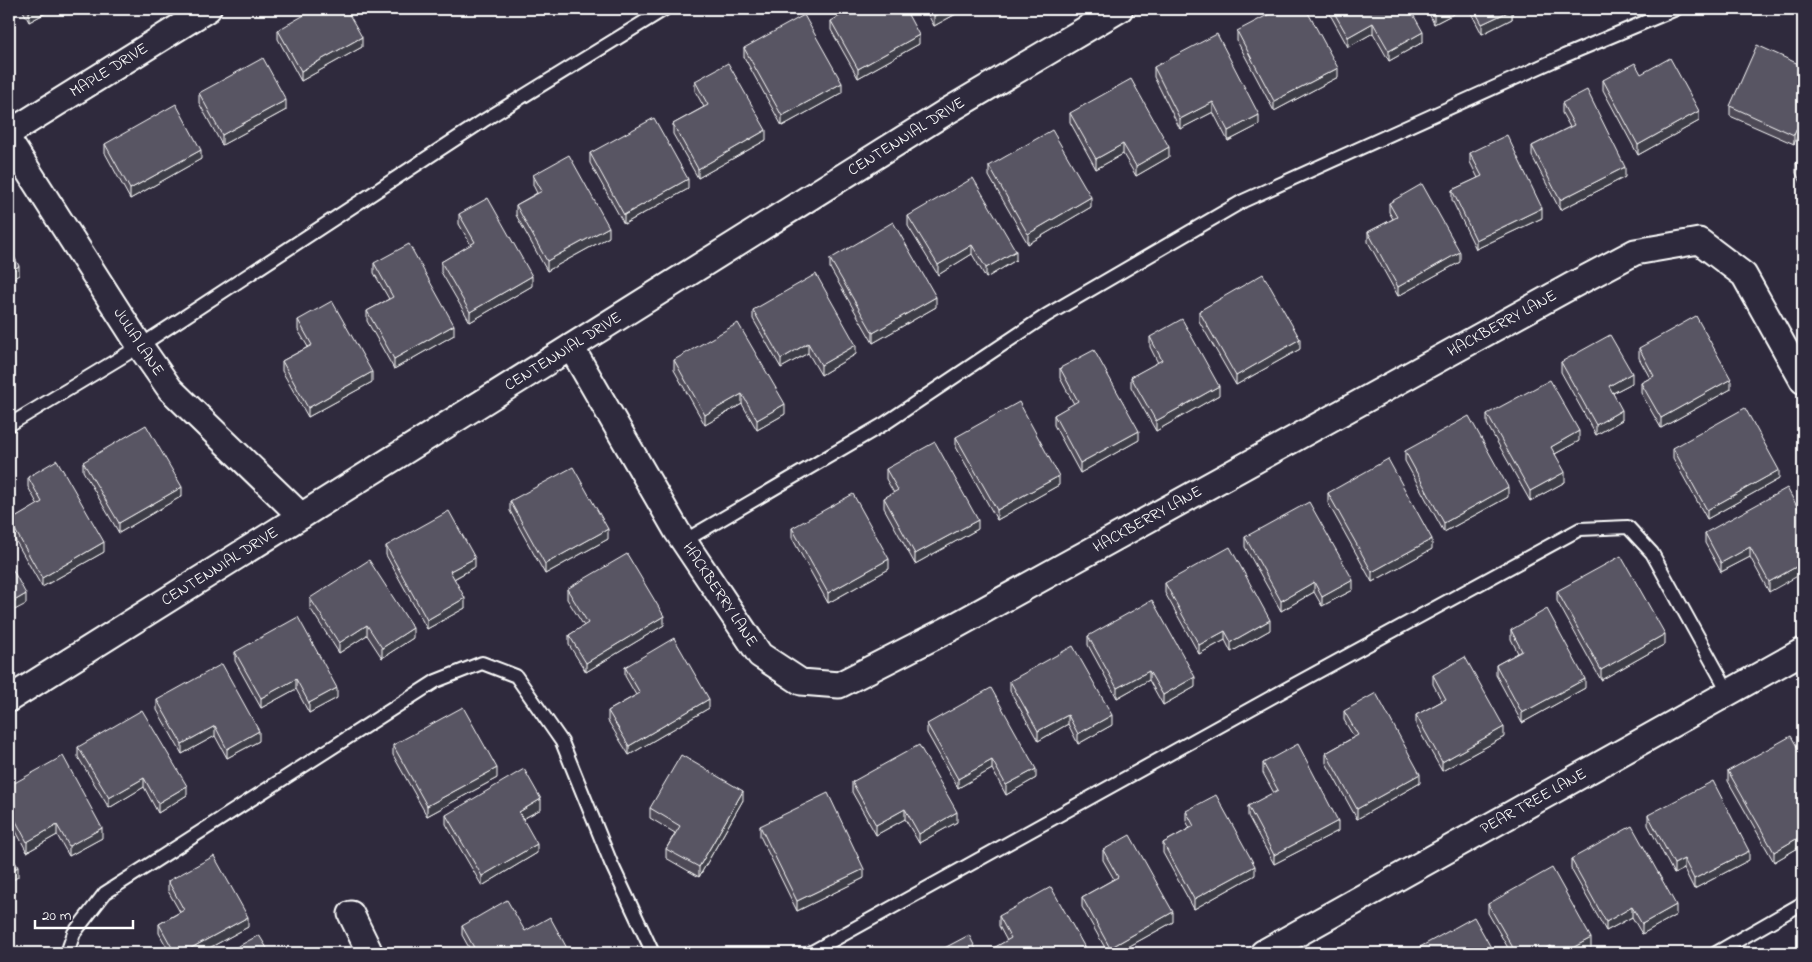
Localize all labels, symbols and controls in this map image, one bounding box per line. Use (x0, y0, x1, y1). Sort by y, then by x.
street label: MAPLE DRIVE (65, 37, 153, 104)
street label: CENTENNIAL DRIVE (843, 91, 970, 183)
street label: HACKBERRY LANE (1443, 284, 1561, 364)
street label: JULIA LANE (107, 303, 170, 381)
street label: CENTENNIAL DRIVE (500, 306, 626, 398)
street label: HACKBERRY LANE (1089, 480, 1207, 560)
street label: CENTENNIAL DRIVE (157, 521, 283, 613)
street label: HACKBERRY LANE (676, 538, 763, 652)
street label: PEAR TREE LANE (1476, 762, 1591, 841)
scale bar (35, 897, 132, 929)
text: 20 m (42, 905, 72, 927)

